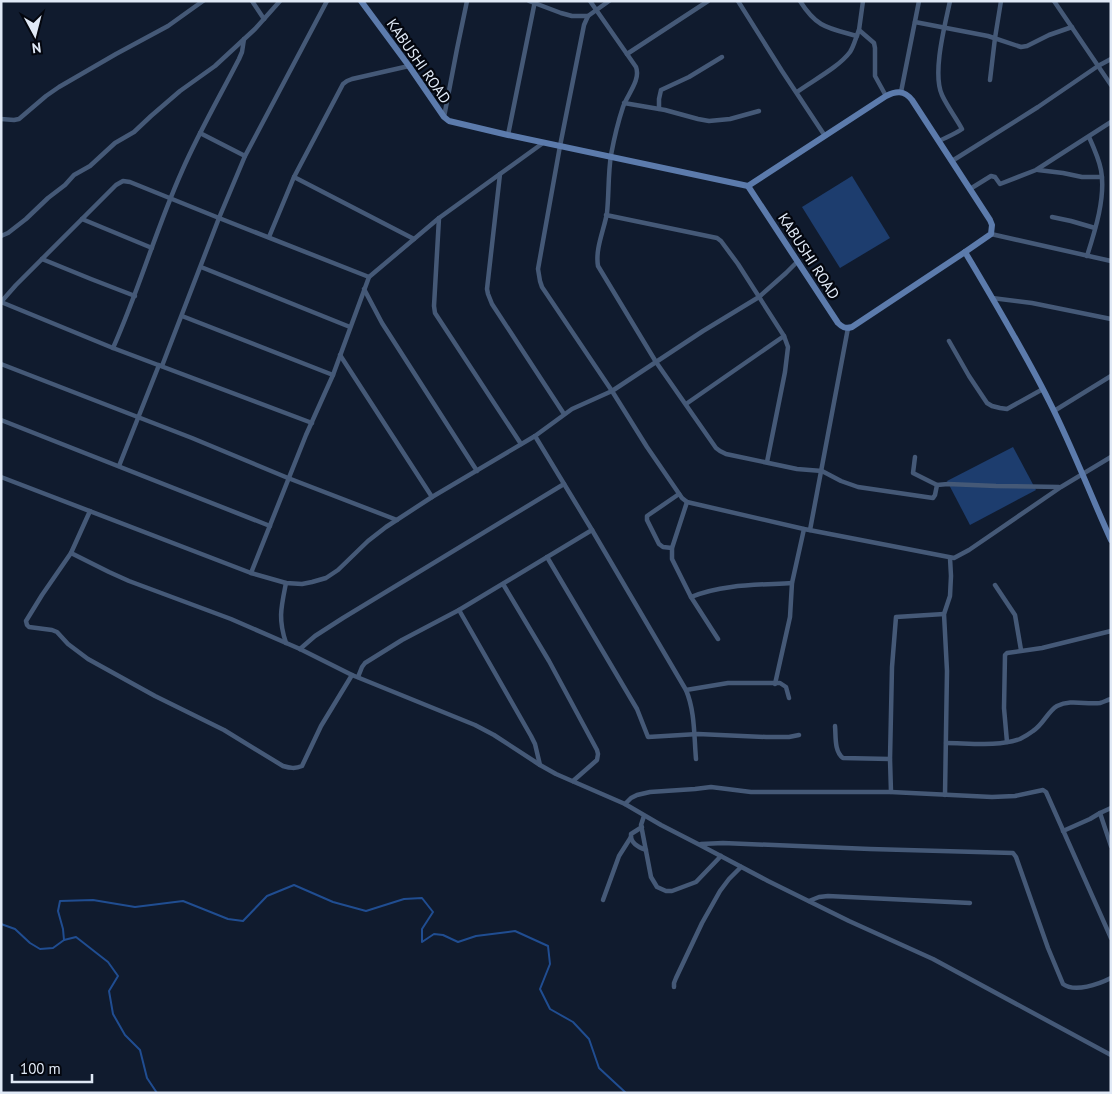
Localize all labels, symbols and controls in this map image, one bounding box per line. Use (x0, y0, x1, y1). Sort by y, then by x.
north arrow (10, 10, 60, 60)
street label: KABUSHI ROAD (383, 15, 455, 107)
text: N (31, 38, 42, 57)
street label: KABUSHI ROAD (774, 209, 844, 303)
scale bar (12, 1052, 92, 1084)
text: 100 m (20, 1059, 61, 1078)

